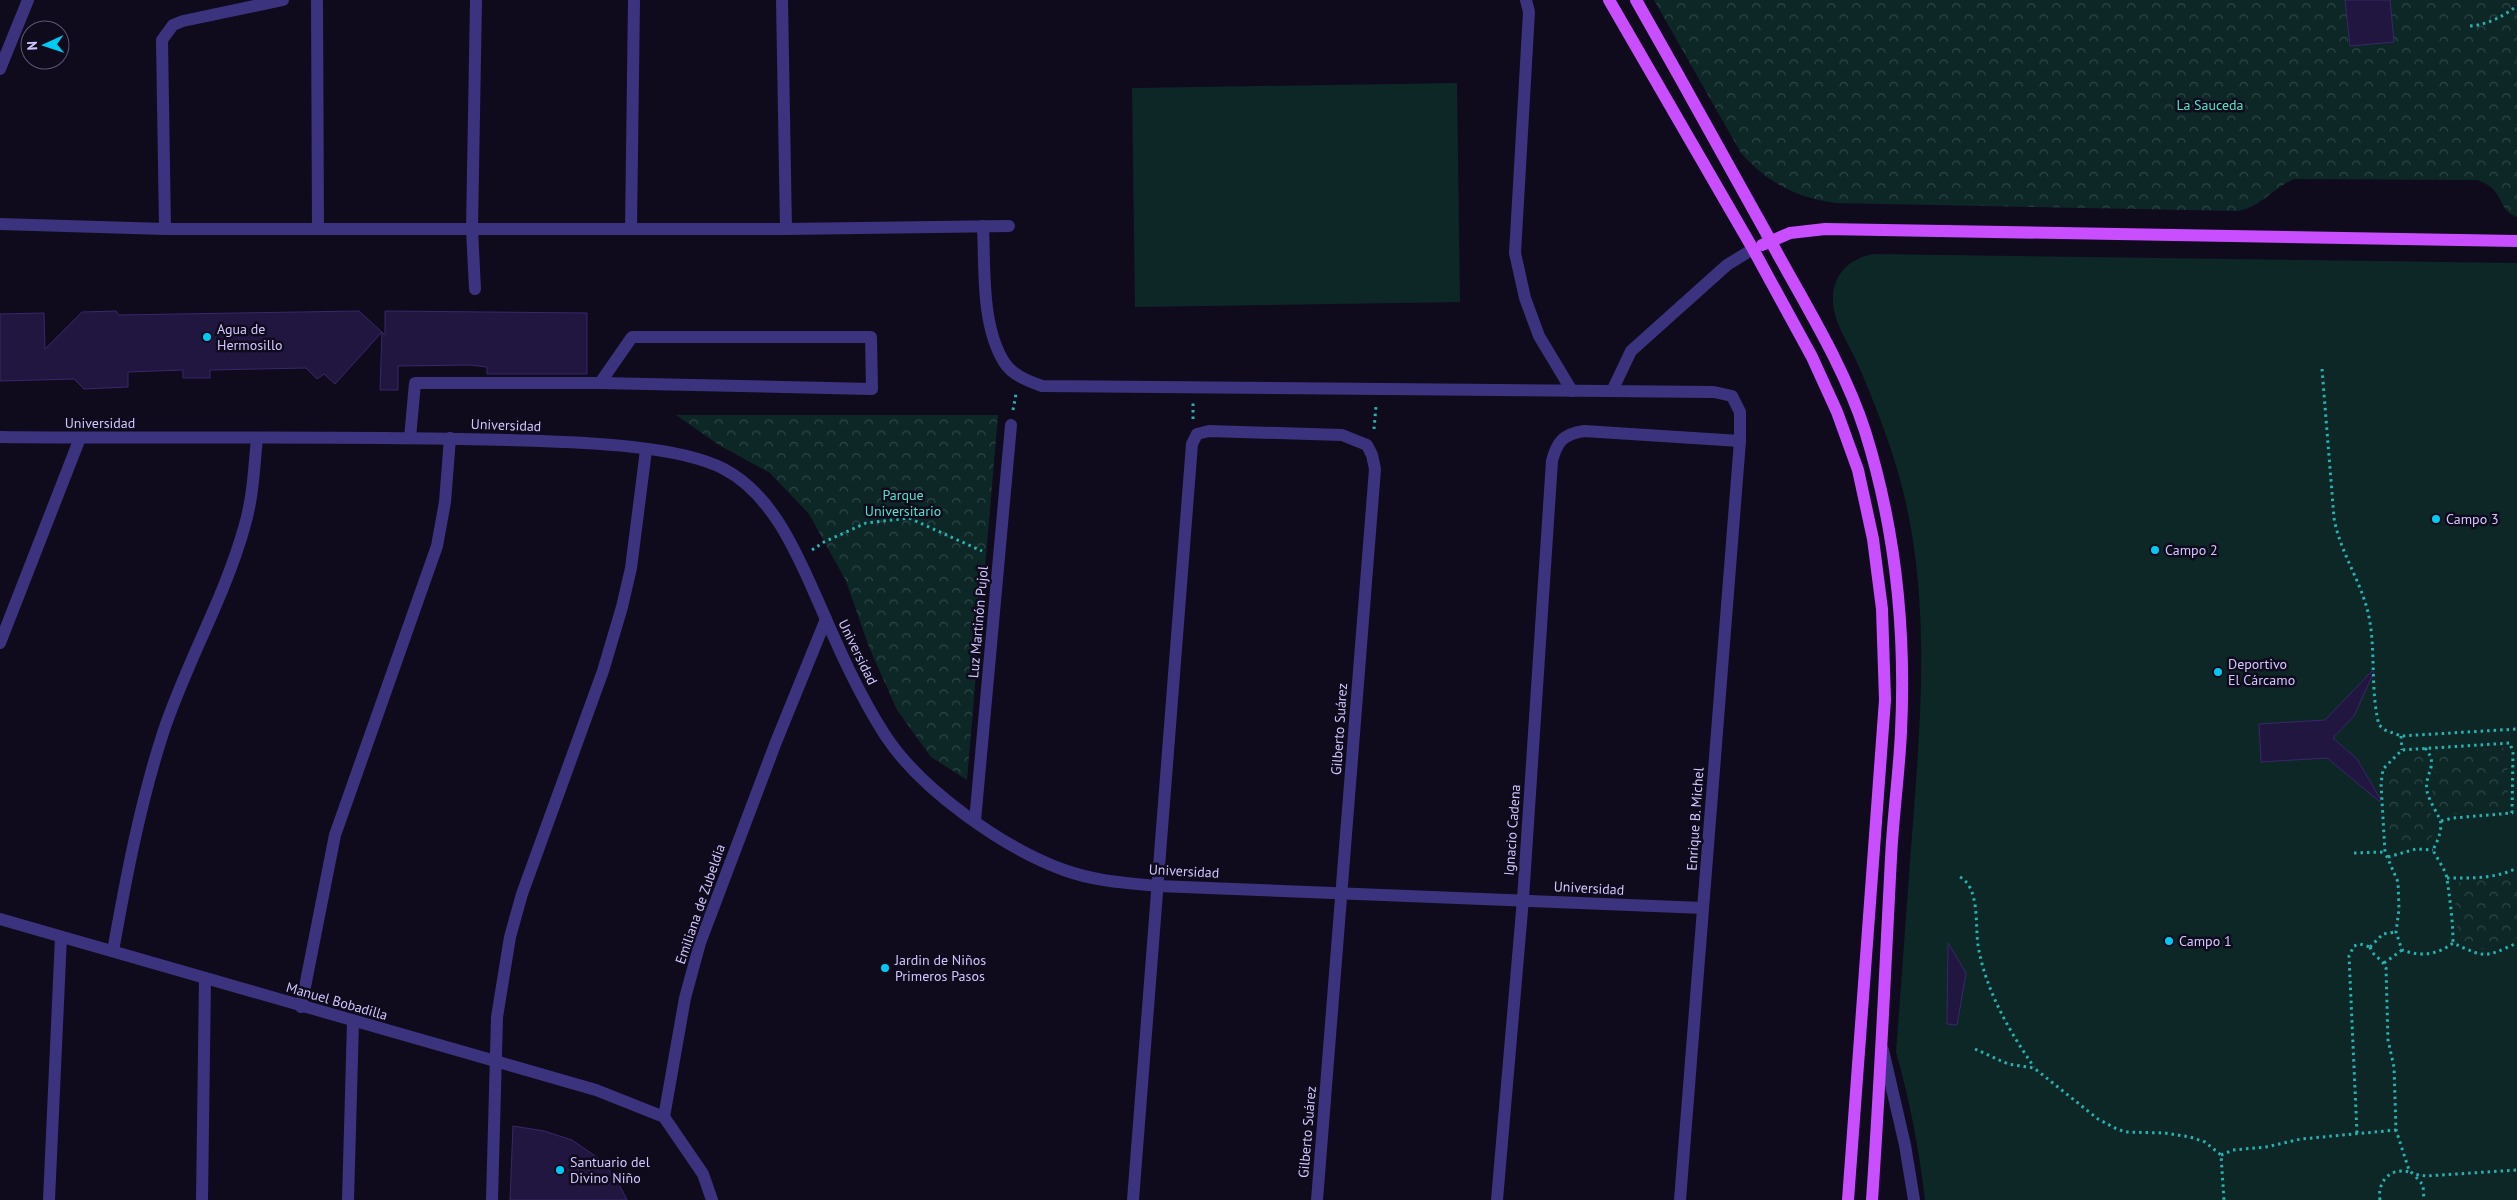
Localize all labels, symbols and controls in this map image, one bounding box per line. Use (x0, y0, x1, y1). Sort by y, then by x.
north arrow (20, 20, 70, 70)
text: N (23, 41, 41, 51)
park label: La Sauceda (2176, 96, 2244, 114)
place label: Agua de Hermosillo (217, 320, 282, 354)
marker: Agua de Hermosillo (201, 331, 213, 343)
street label: Universidad (65, 414, 135, 432)
street label: Universidad (470, 415, 542, 435)
park label: Parque Universitario (865, 486, 941, 520)
place label: Campo 3 (2446, 510, 2499, 528)
marker: Campo 3 (2430, 513, 2442, 525)
place label: Campo 2 (2165, 541, 2218, 559)
marker: Campo 2 (2149, 544, 2161, 556)
street label: Luz Martinón Pujol (964, 565, 992, 679)
street label: Universidad (834, 616, 882, 688)
place label: Deportivo El Cárcamo (2228, 655, 2295, 689)
marker: Deportivo El Cárcamo (2212, 666, 2224, 678)
street label: Gilberto Suárez (1327, 682, 1351, 776)
street label: Enrique B. Michel (1682, 767, 1708, 871)
street label: Ignacio Cadena (1500, 784, 1524, 876)
street label: Emiliana de Zubeldia (671, 842, 729, 966)
street label: Universidad (1148, 860, 1220, 882)
street label: Universidad (1553, 877, 1625, 899)
place label: Campo 1 (2179, 932, 2232, 950)
marker: Campo 1 (2163, 935, 2175, 947)
place label: Jardin de Niños Primeros Pasos (894, 951, 986, 985)
marker: Jardin de Niños Primeros Pasos (879, 962, 891, 974)
street label: Manuel Bobadilla (284, 978, 390, 1024)
street label: Gilberto Suárez (1294, 1085, 1320, 1179)
place label: Santuario del Divino Niño (570, 1153, 650, 1187)
marker: Santuario del Divino Niño (554, 1164, 566, 1176)

